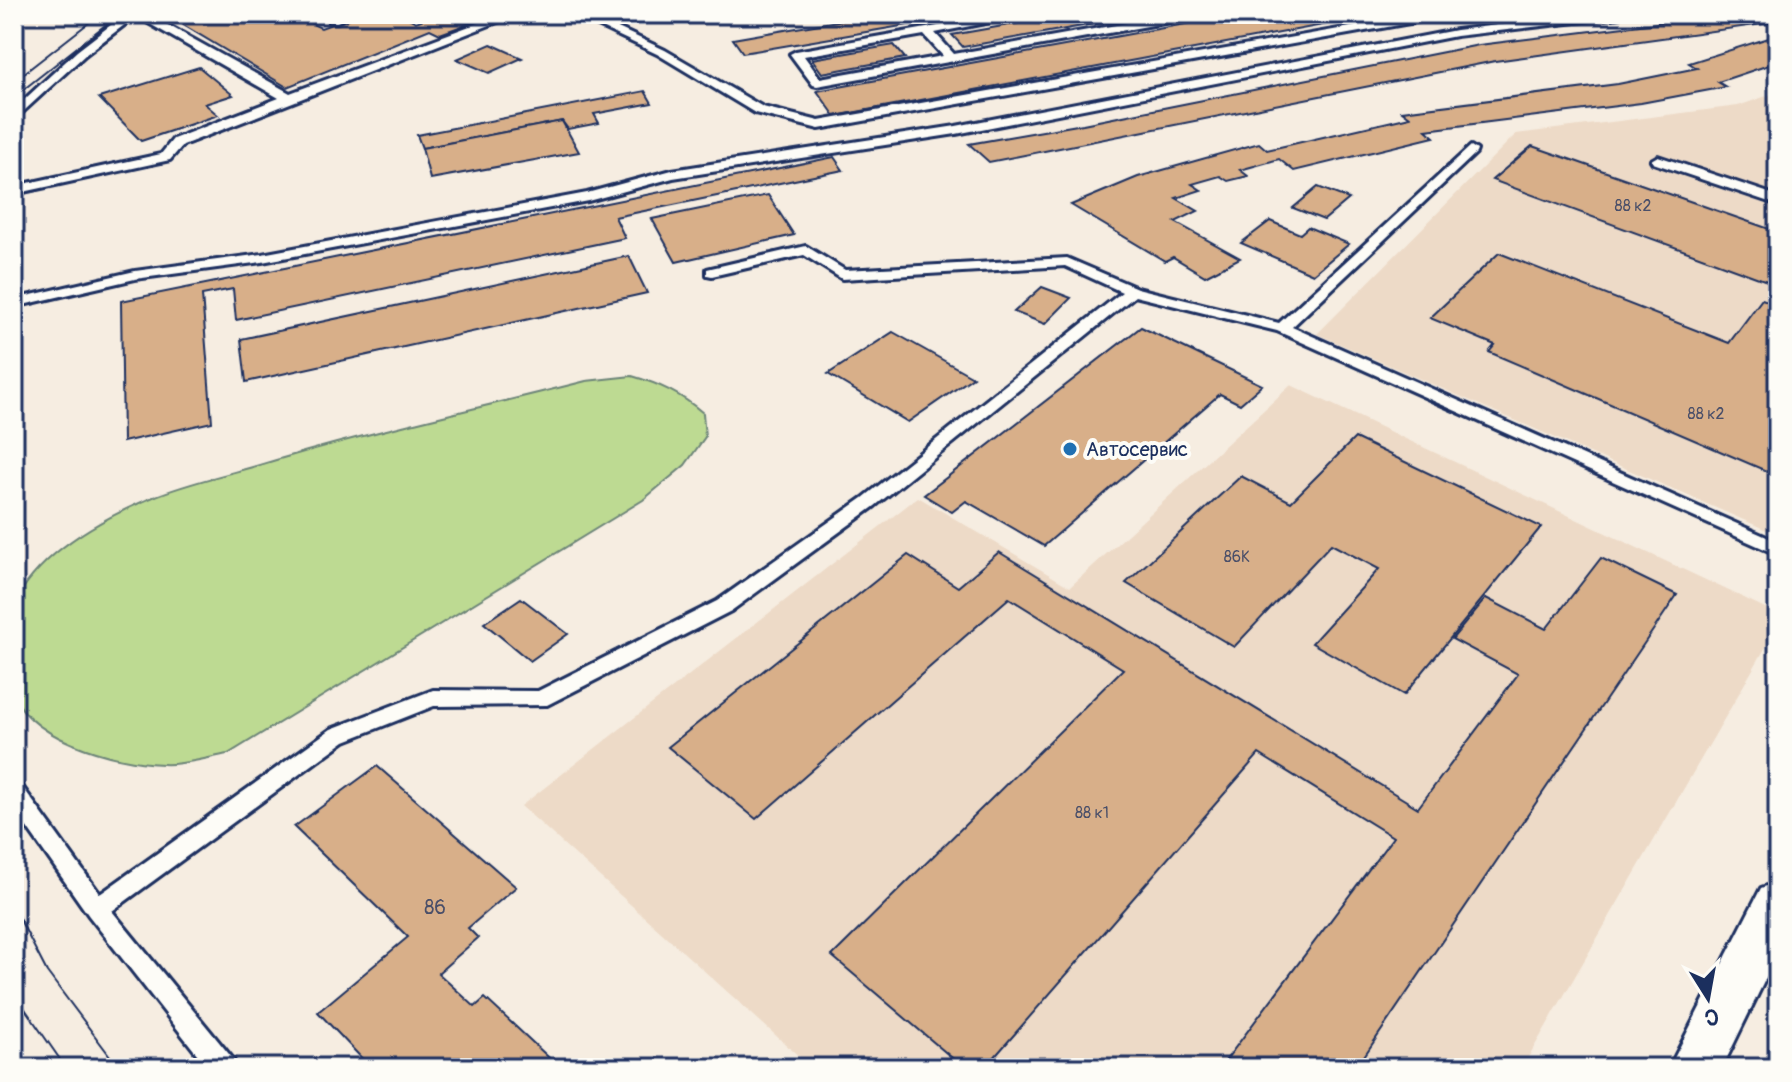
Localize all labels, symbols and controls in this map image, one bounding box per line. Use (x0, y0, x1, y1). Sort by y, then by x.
house number: 88 к2 (1615, 196, 1651, 216)
house number: 88 к2 (1688, 404, 1724, 424)
place label: Автосервис (1086, 437, 1188, 462)
marker: Автосервис (1061, 440, 1079, 458)
house number: 86К (1224, 547, 1250, 567)
house number: 88 к1 (1075, 803, 1109, 823)
house number: 86 (424, 895, 446, 920)
north arrow (1668, 958, 1748, 1038)
text: С (1702, 1002, 1721, 1032)

